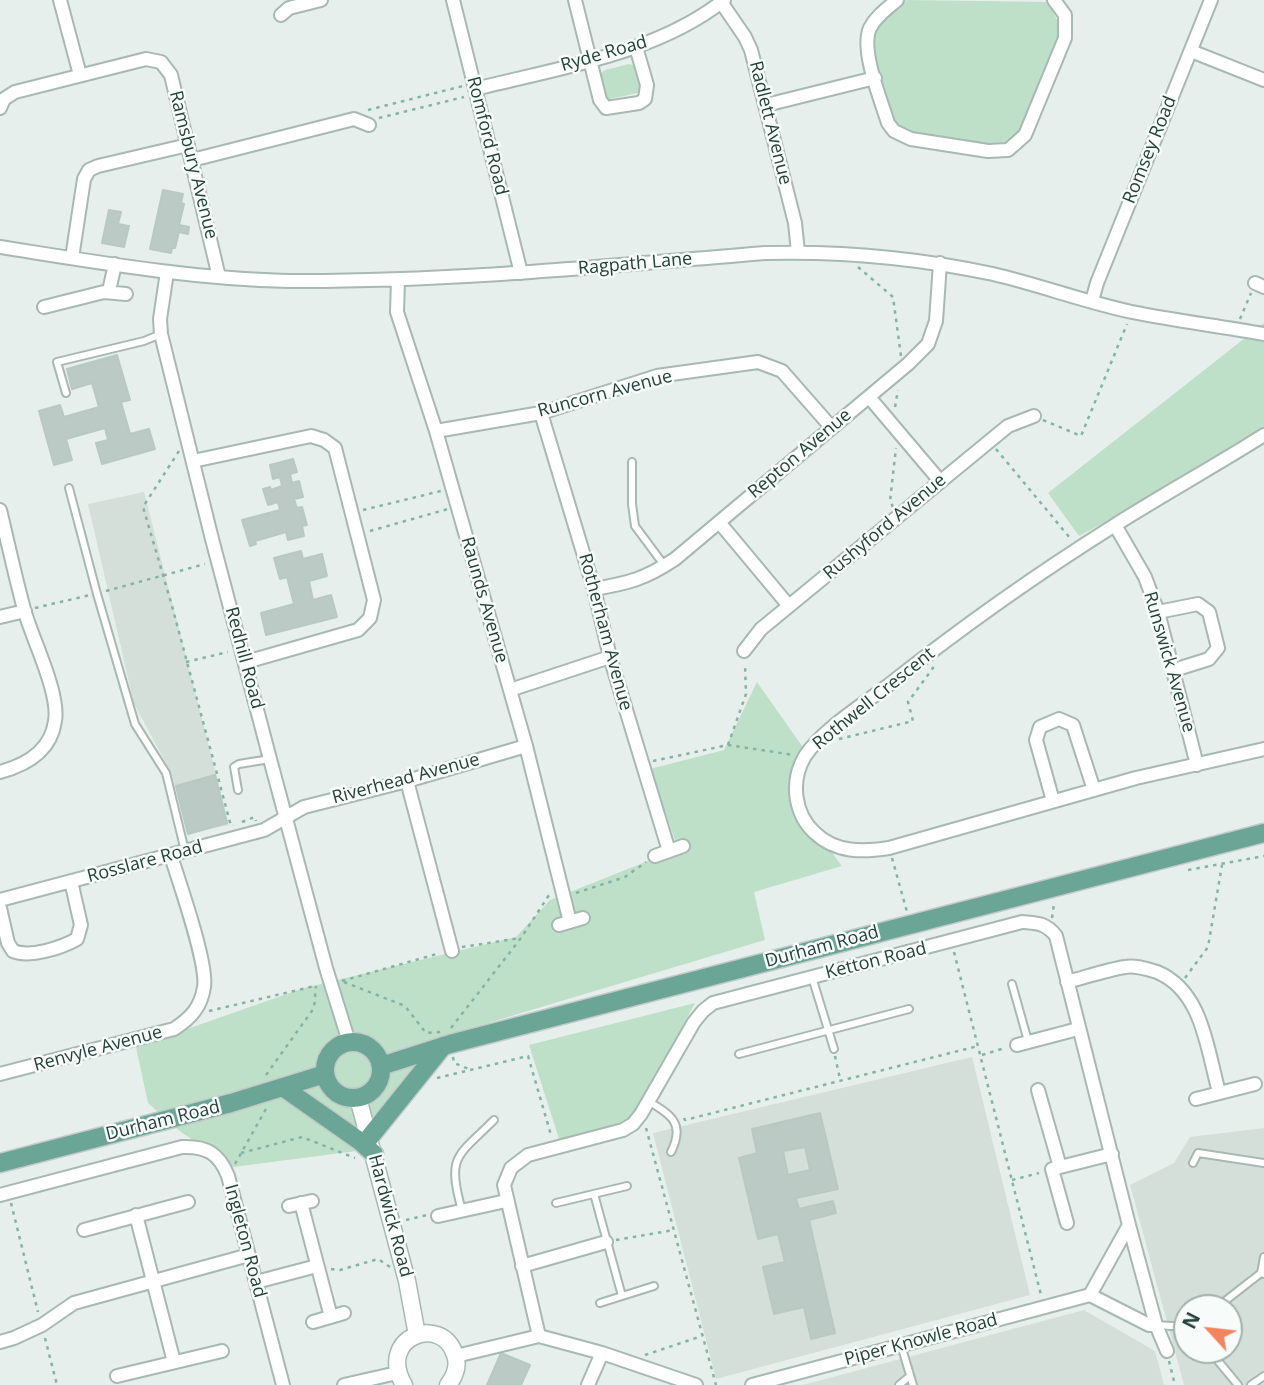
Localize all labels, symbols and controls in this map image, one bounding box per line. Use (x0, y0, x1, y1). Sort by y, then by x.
street label: Ryde Road (558, 31, 650, 77)
street label: Radlett Avenue (744, 59, 796, 187)
street label: Romford Road (462, 74, 512, 198)
street label: Ramsbury Avenue (164, 89, 222, 241)
street label: Romsey Road (1119, 93, 1181, 207)
street label: Ragpath Lane (577, 248, 693, 280)
street label: Runcorn Avenue (535, 366, 675, 422)
street label: Repton Avenue (744, 405, 856, 503)
street label: Rushyford Avenue (819, 469, 951, 585)
street label: Raunds Avenue (456, 534, 512, 666)
street label: Rotherham Avenue (574, 551, 636, 713)
street label: Runswick Avenue (1139, 589, 1199, 735)
street label: Redhill Road (220, 605, 268, 711)
street label: Rothwell Crescent (809, 643, 939, 755)
street label: Riverhead Avenue (330, 749, 482, 809)
street label: Rosslare Road (85, 836, 205, 888)
street label: Durham Road (763, 921, 881, 973)
street label: Ketton Road (823, 938, 929, 984)
street label: Renvyle Avenue (31, 1021, 165, 1077)
street label: Durham Road (104, 1096, 222, 1146)
street label: Hardwick Road (363, 1152, 417, 1280)
street label: Ingleton Road (220, 1182, 270, 1300)
north arrow (1173, 1294, 1243, 1364)
text: N (1176, 1308, 1206, 1333)
street label: Piper Knowle Road (842, 1309, 1000, 1371)

